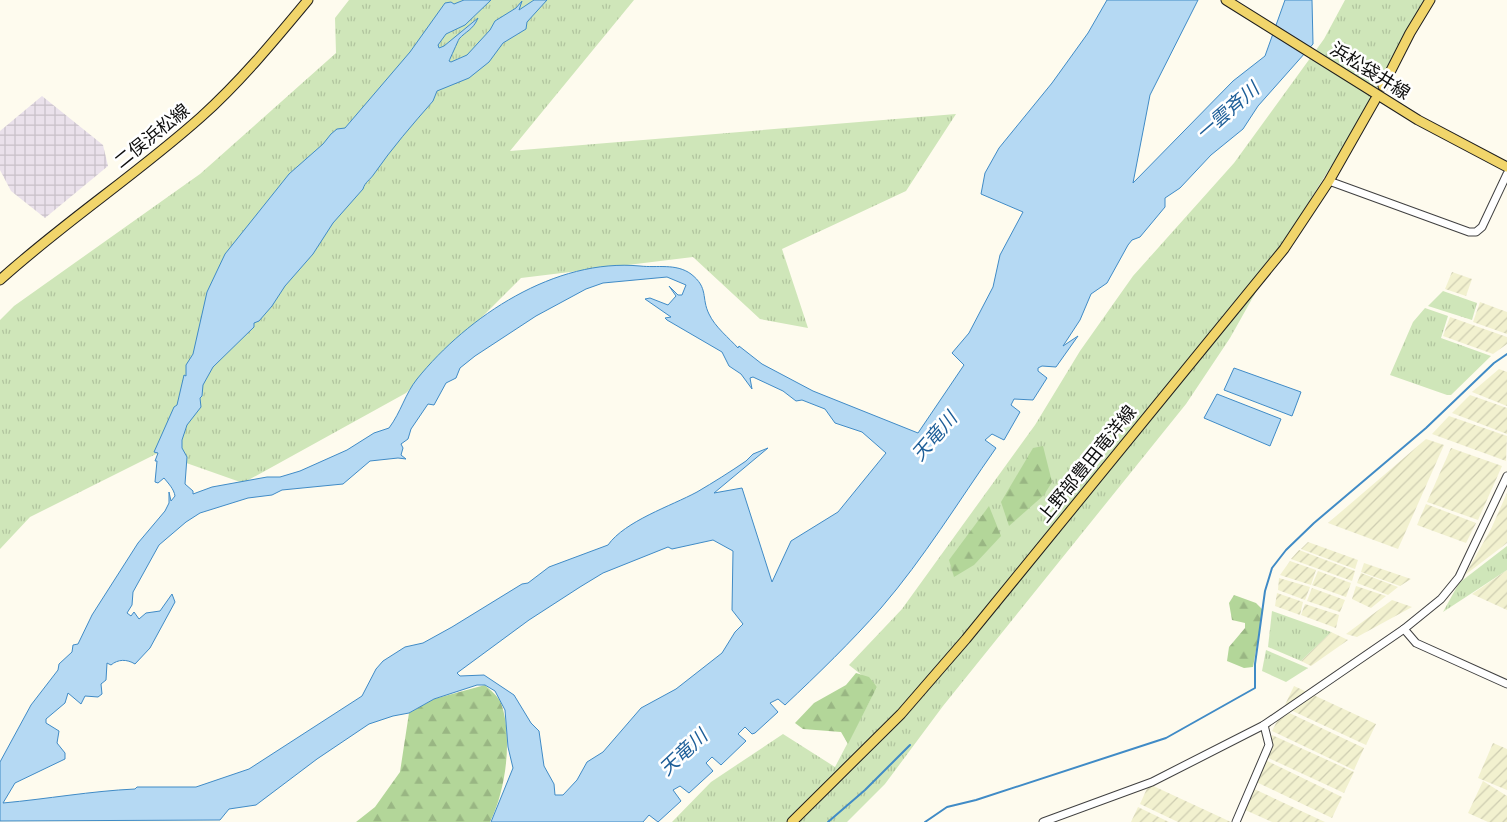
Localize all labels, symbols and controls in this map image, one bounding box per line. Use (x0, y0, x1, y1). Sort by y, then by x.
street label: 浜松袋井線 (1327, 39, 1413, 103)
water label: 一雲斉川 (1192, 77, 1264, 144)
street label: 二俣浜松線 (111, 100, 193, 172)
street label: 上野部豊田竜洋線 (1034, 402, 1140, 526)
water label: 天竜川 (908, 406, 962, 465)
water label: 天竜川 (655, 724, 713, 779)

